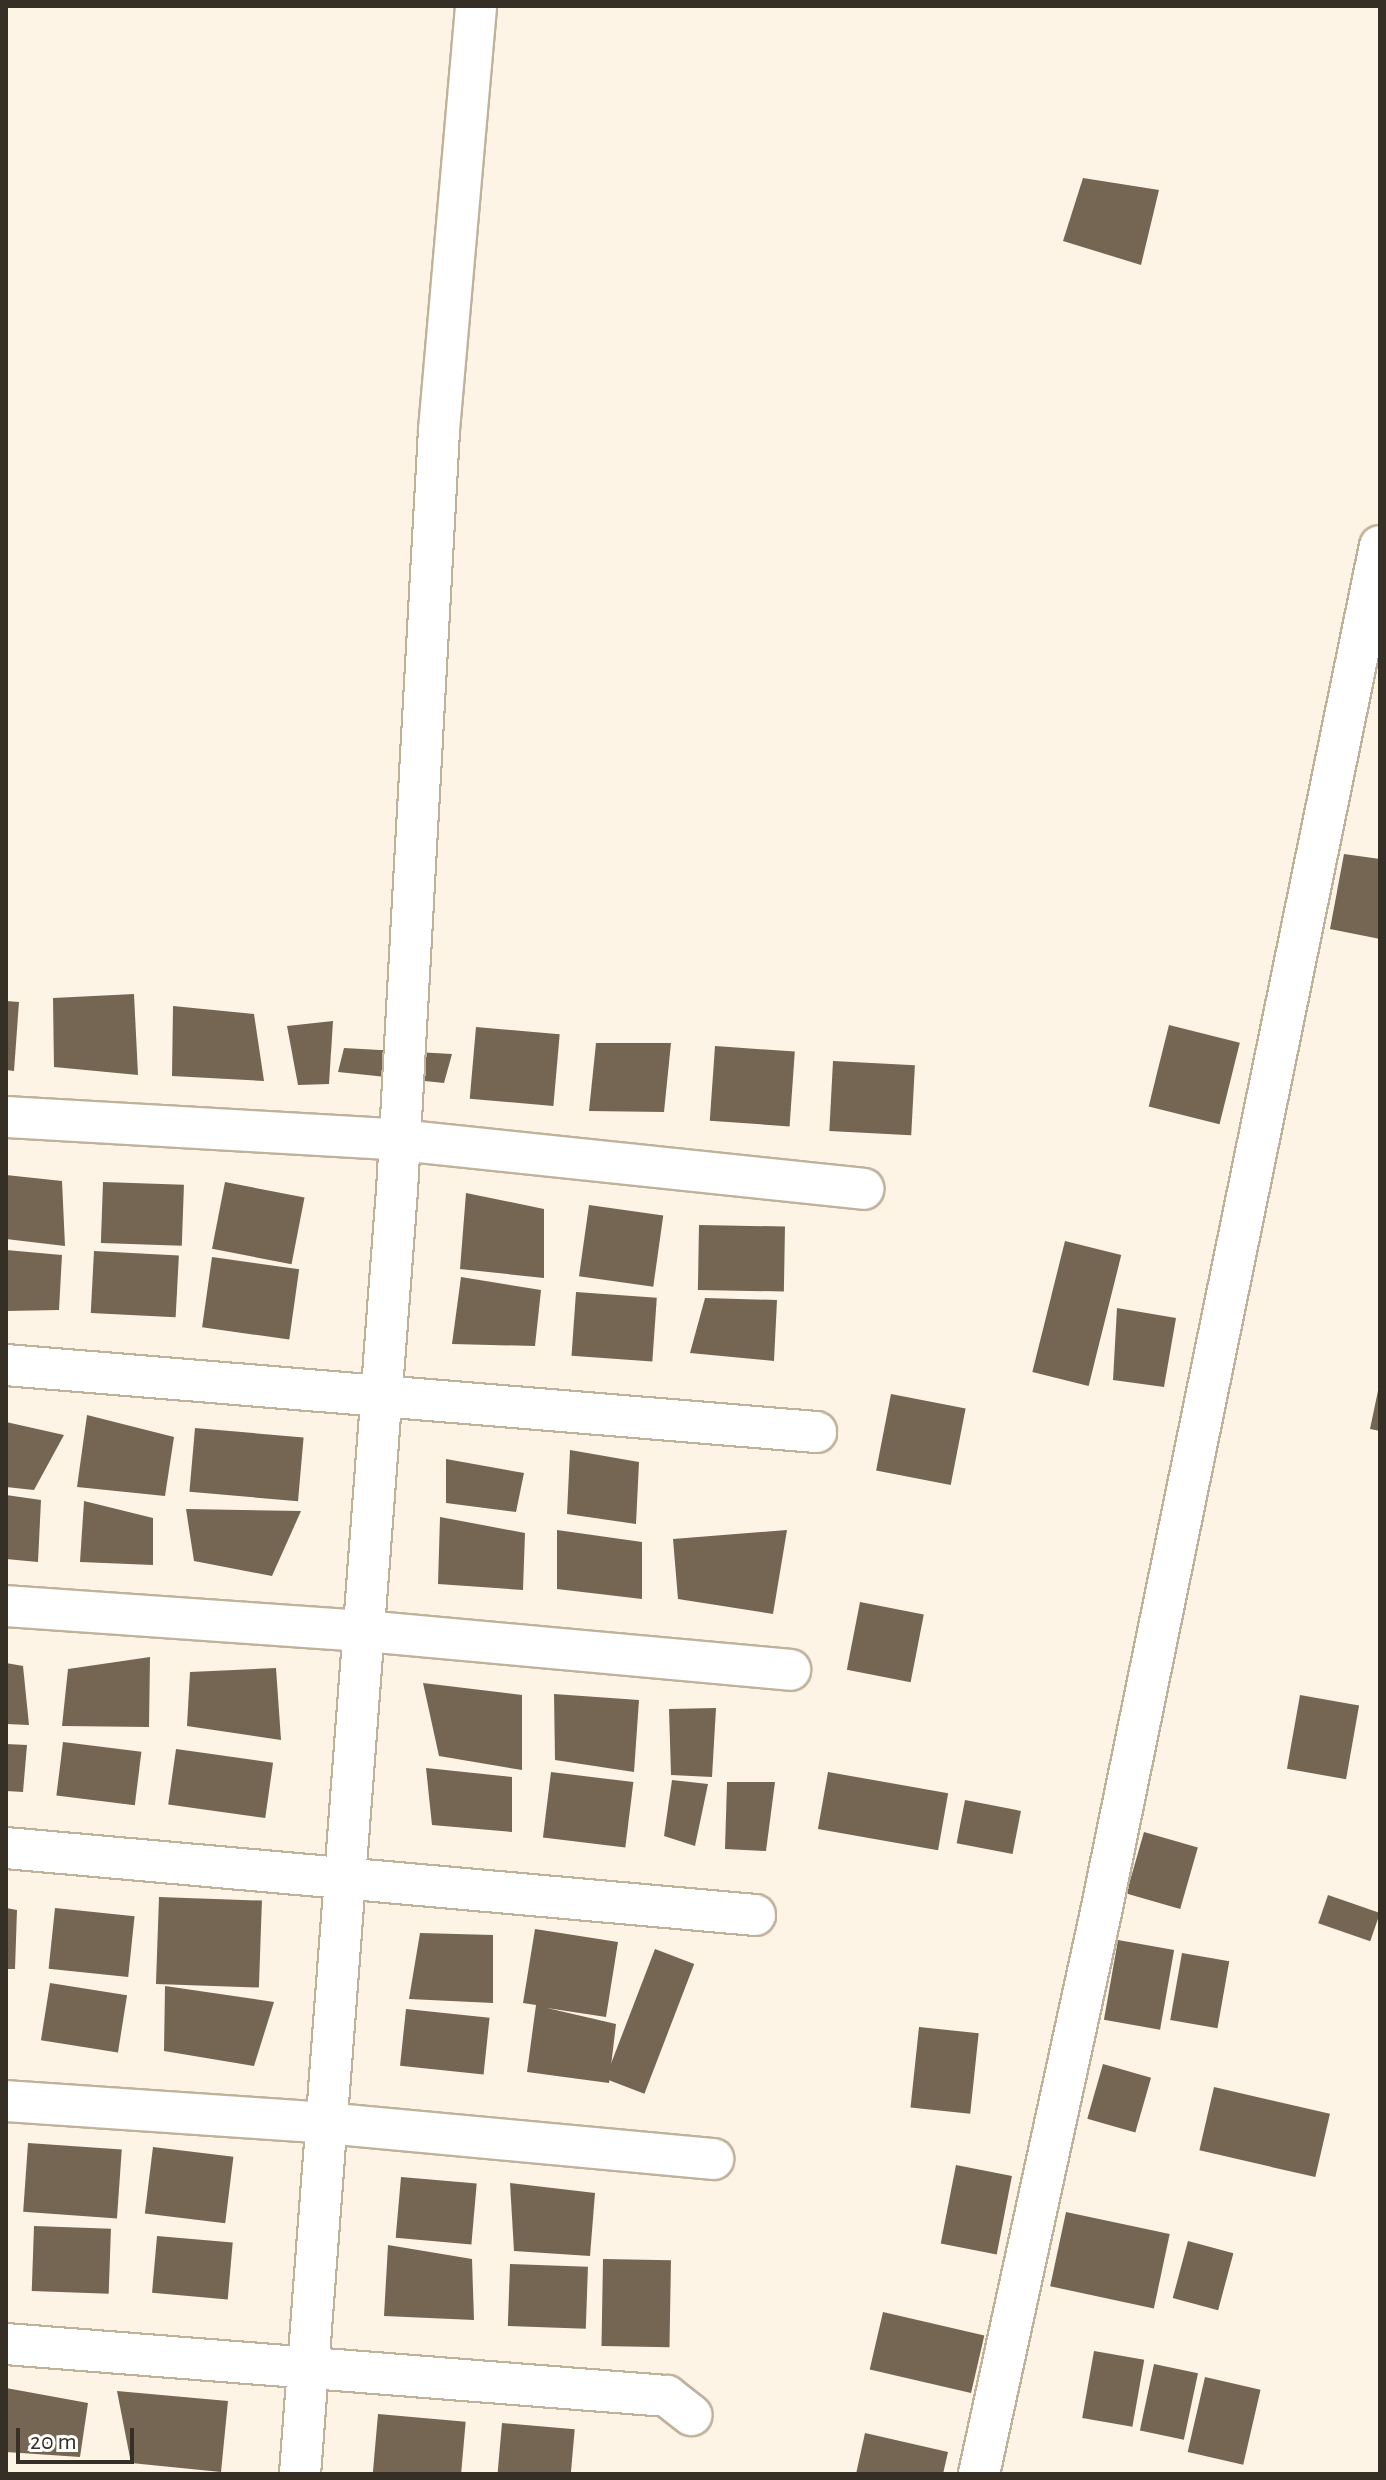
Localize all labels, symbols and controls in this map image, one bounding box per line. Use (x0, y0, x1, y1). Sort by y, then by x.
scale bar (20, 2412, 138, 2462)
text: 20 m (30, 2430, 77, 2454)

